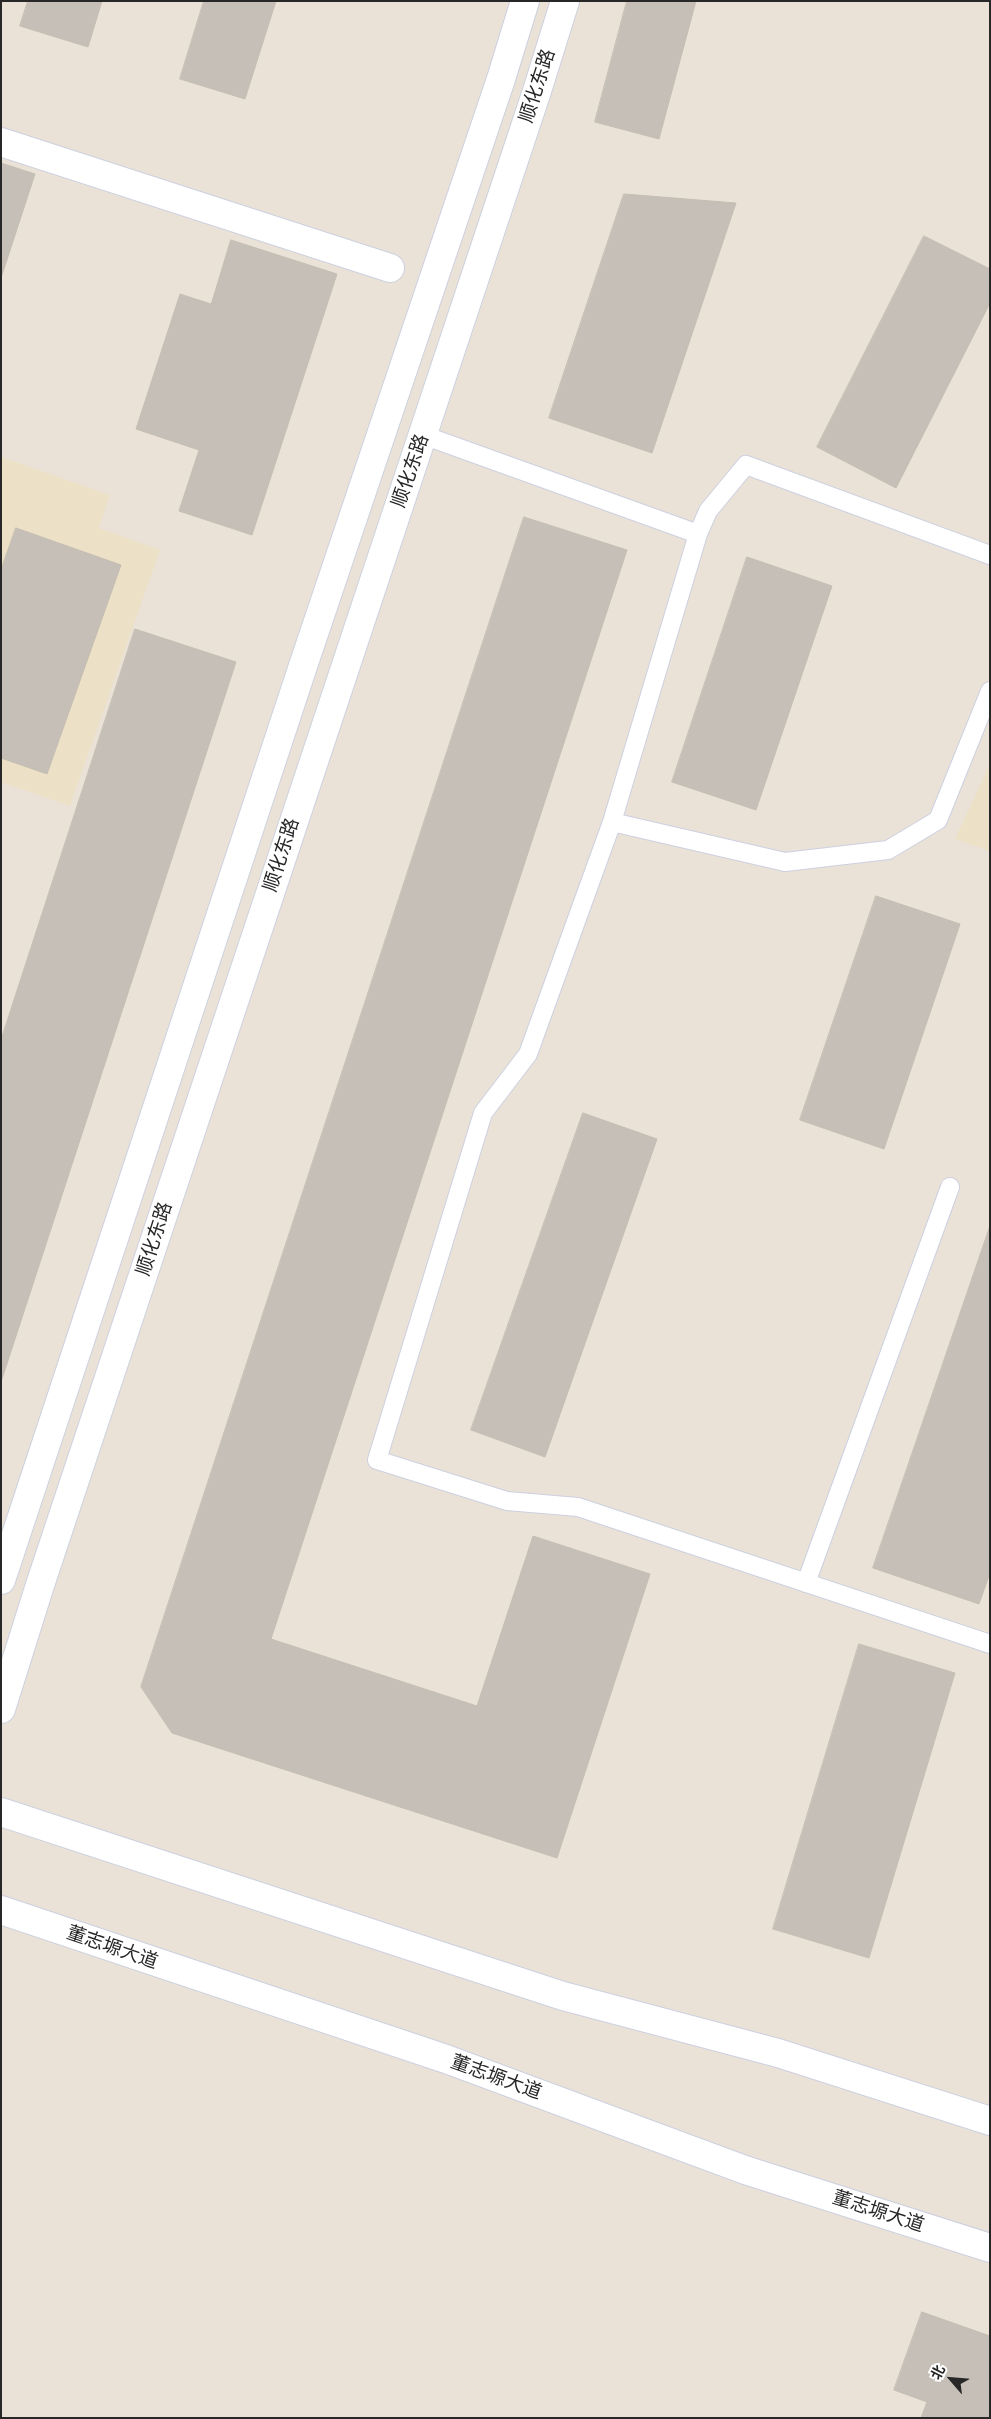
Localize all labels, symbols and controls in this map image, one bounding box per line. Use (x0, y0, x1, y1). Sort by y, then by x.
street label: 顺化东路 (515, 46, 561, 126)
street label: 顺化东路 (388, 431, 434, 511)
street label: 顺化东路 (259, 815, 305, 895)
street label: 顺化东路 (132, 1199, 178, 1279)
street label: 董志塬大道 (63, 1922, 161, 1974)
street label: 董志塬大道 (447, 2051, 545, 2105)
street label: 董志塬大道 (829, 2186, 927, 2238)
north arrow (926, 2354, 976, 2404)
text: 北 (926, 2362, 949, 2383)

